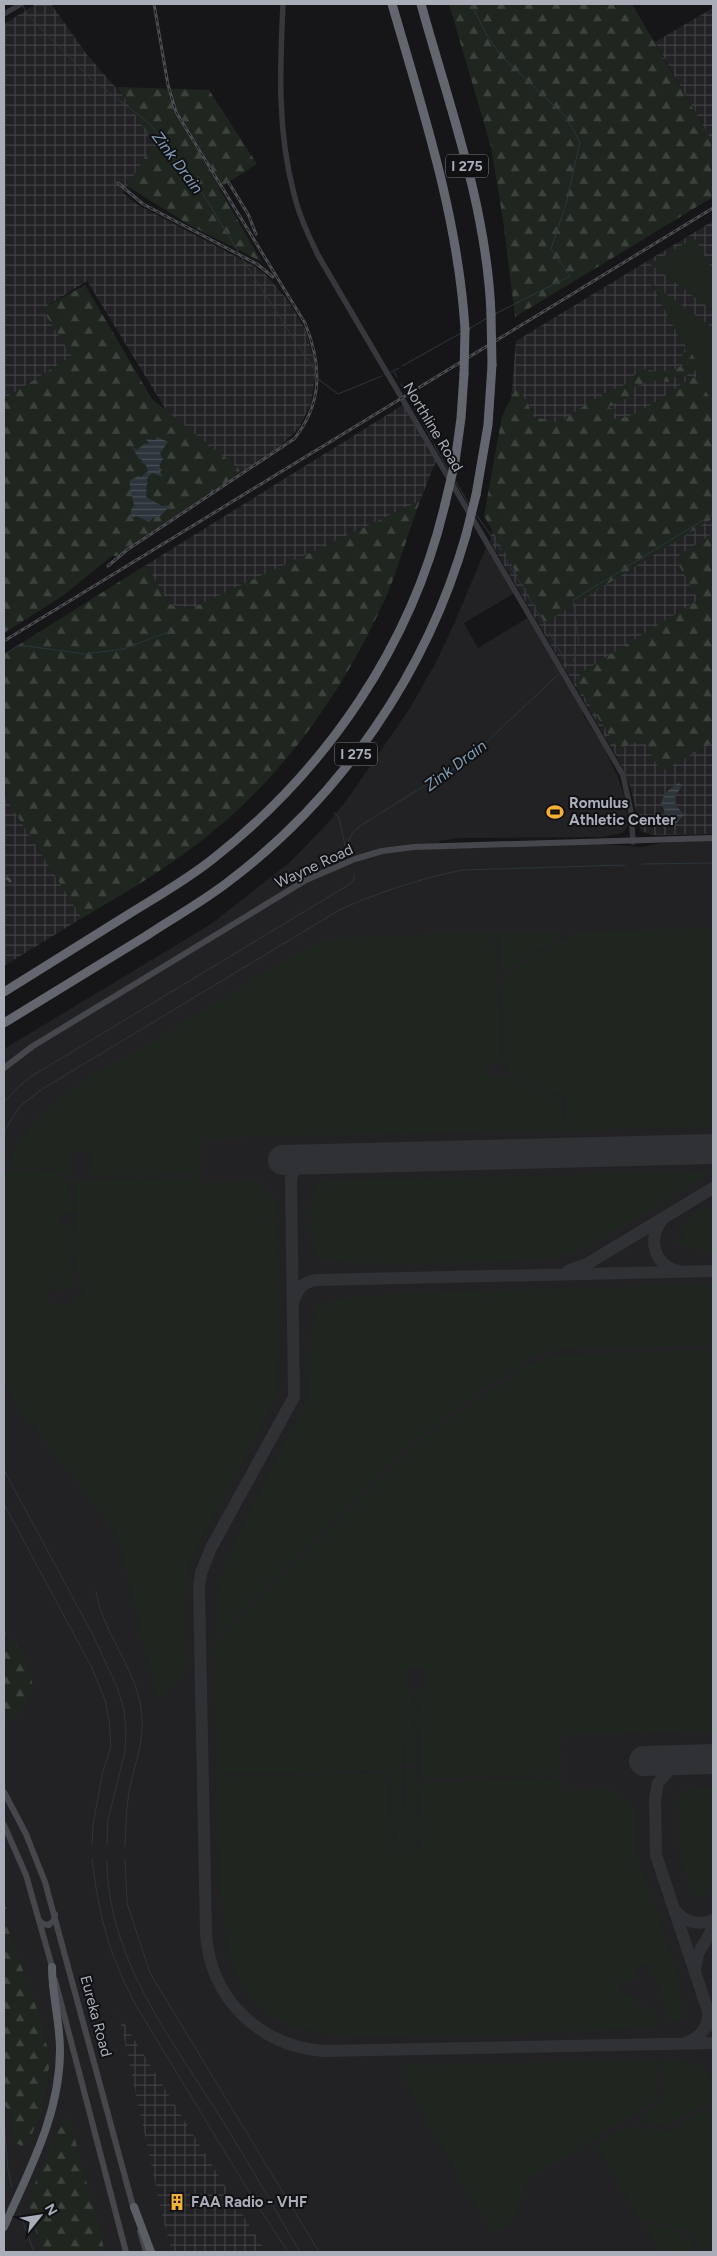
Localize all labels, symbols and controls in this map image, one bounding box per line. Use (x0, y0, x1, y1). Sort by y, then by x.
water label: Zink Drain (148, 127, 207, 197)
road number: I 275 (446, 154, 488, 178)
street label: Northline Road (399, 379, 467, 475)
water label: Zink Drain (420, 736, 490, 795)
road number: I 275 (335, 742, 377, 766)
place label: Romulus Athletic Center (569, 794, 676, 829)
sports icon: Romulus Athletic Center (545, 802, 565, 822)
street label: Wayne Road (272, 840, 356, 892)
street label: Eureka Road (76, 1973, 116, 2059)
north arrow (15, 2191, 65, 2241)
building icon: FAA Radio - VHF (167, 2192, 187, 2212)
place label: FAA Radio - VHF (191, 2193, 307, 2211)
text: N (41, 2201, 61, 2219)

